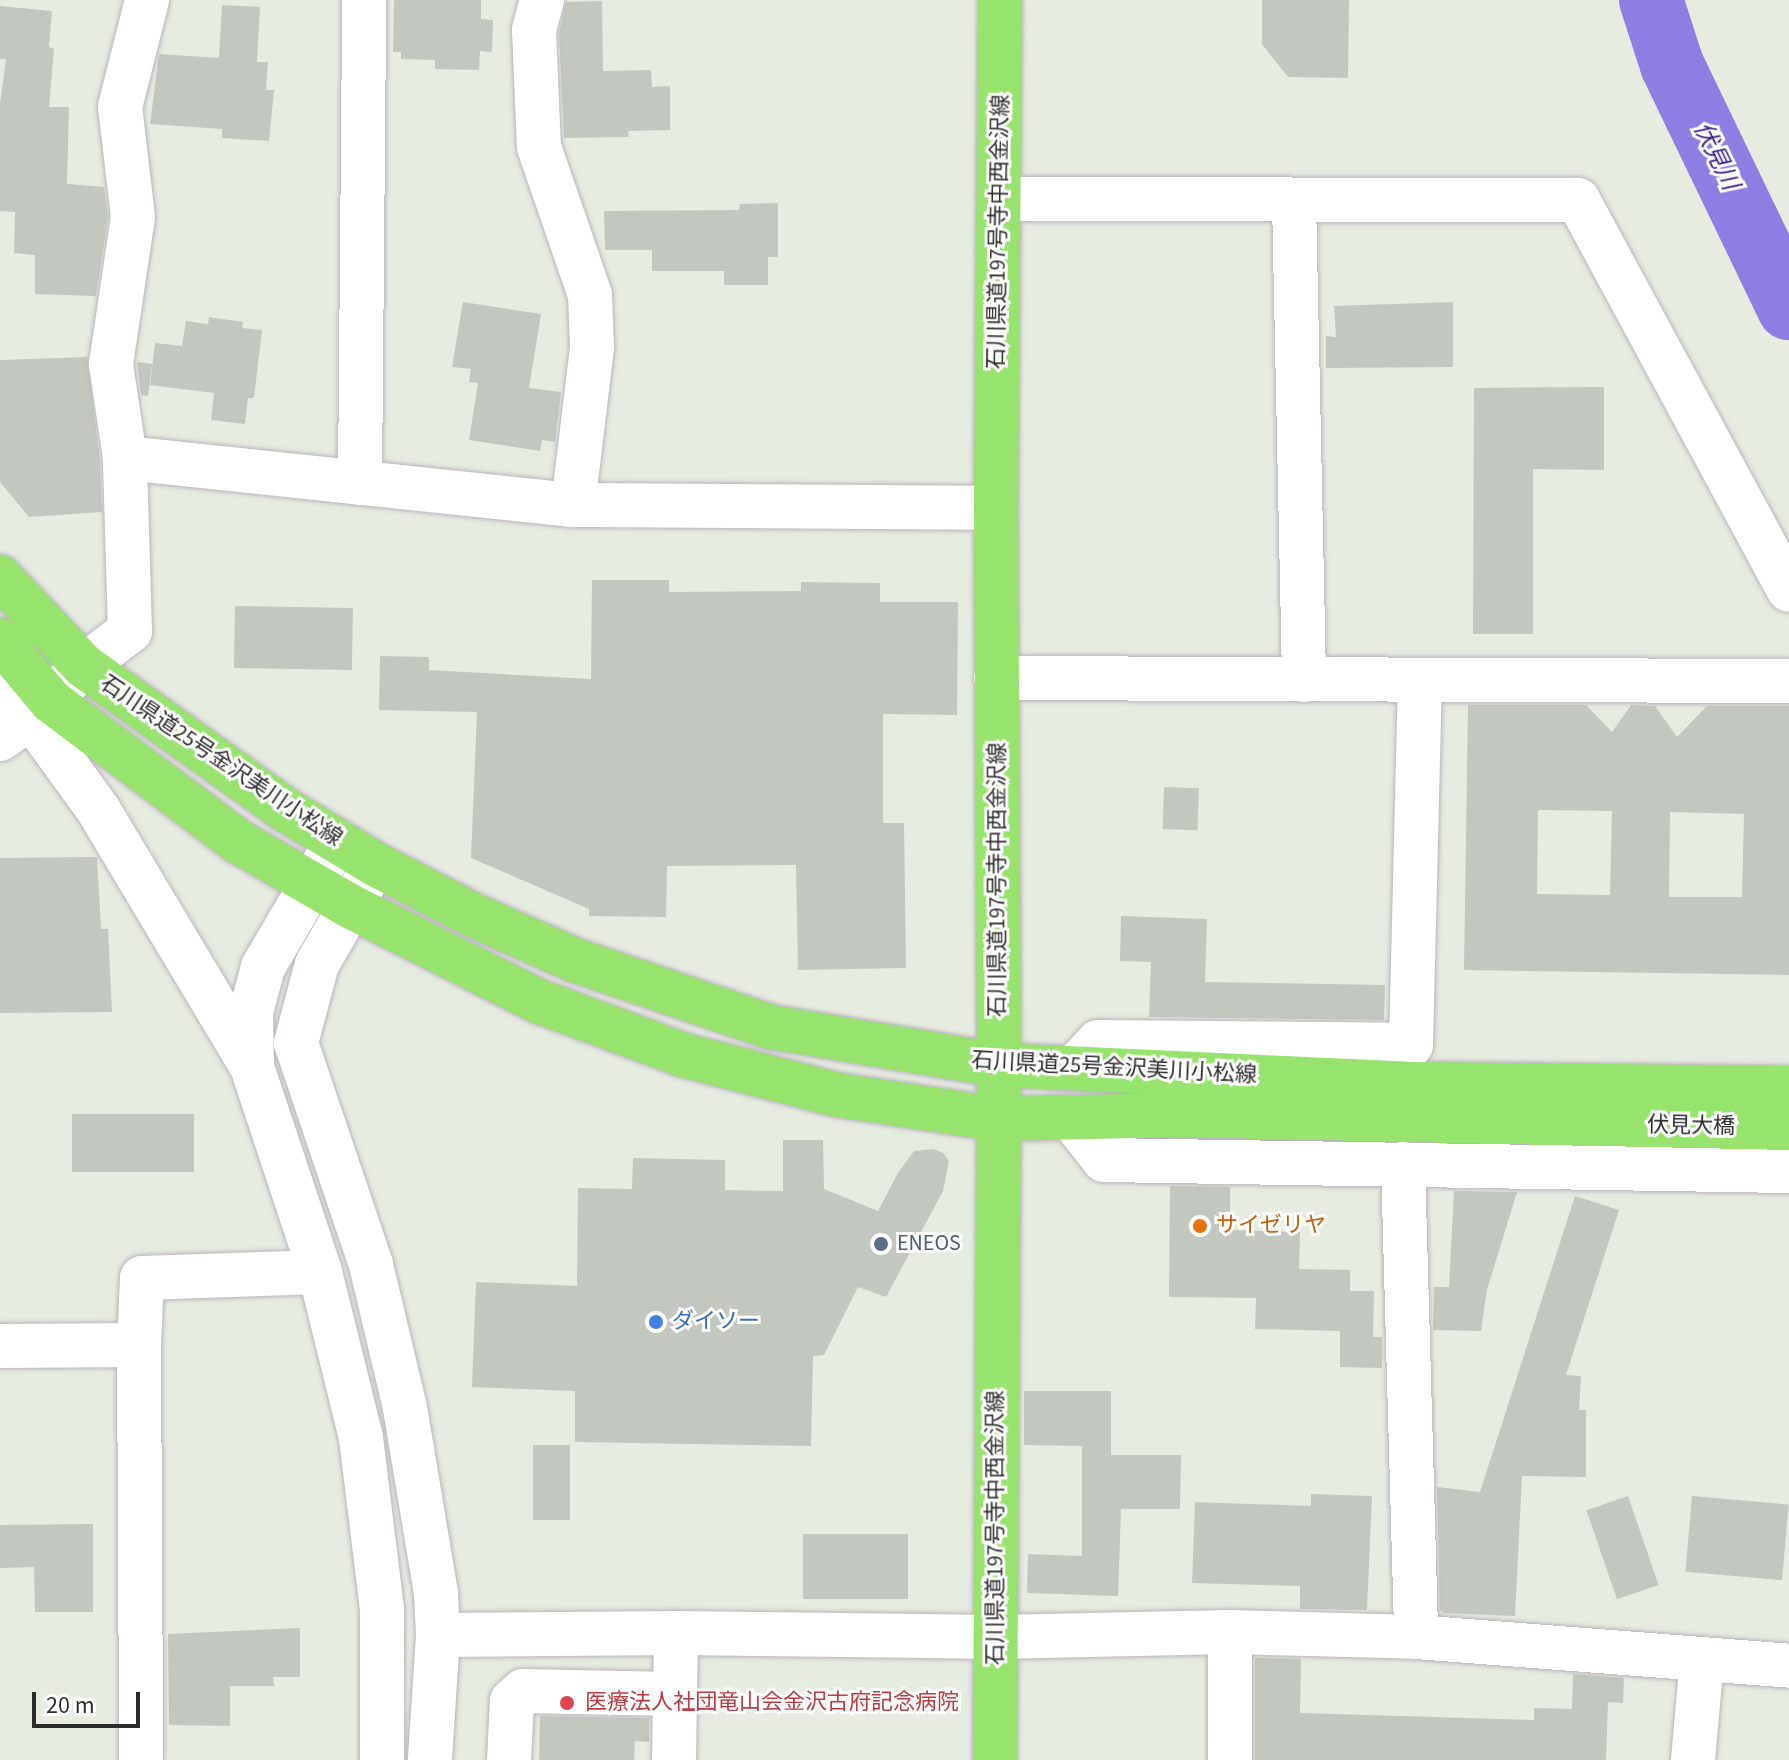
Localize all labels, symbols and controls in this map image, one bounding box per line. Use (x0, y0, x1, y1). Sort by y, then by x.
street label: 石川県道197号寺中西金沢線 (983, 94, 1015, 370)
water label: 伏見川 (1687, 117, 1745, 195)
street label: 石川県道25号金沢美川小松線 (95, 670, 347, 852)
street label: 石川県道197号寺中西金沢線 (985, 743, 1011, 1017)
street label: 石川県道25号金沢美川小松線 (971, 1047, 1257, 1089)
street label: 伏見大橋 (1647, 1112, 1735, 1140)
place label: サイゼリヤ (1216, 1213, 1326, 1239)
marker: サイゼリヤ (1191, 1217, 1209, 1235)
place label: ENEOS (897, 1231, 961, 1257)
marker: ENEOS (872, 1235, 890, 1253)
place label: ダイソー (672, 1309, 760, 1335)
marker: ダイソー (647, 1313, 665, 1331)
street label: 石川県道197号寺中西金沢線 (983, 1391, 1009, 1665)
scale bar (36, 1676, 144, 1726)
text: 20 m (46, 1688, 95, 1723)
place label: 医療法人社団竜山会金沢古府記念病院 (585, 1690, 959, 1716)
marker: 医療法人社団竜山会金沢古府記念病院 (556, 1692, 578, 1714)

